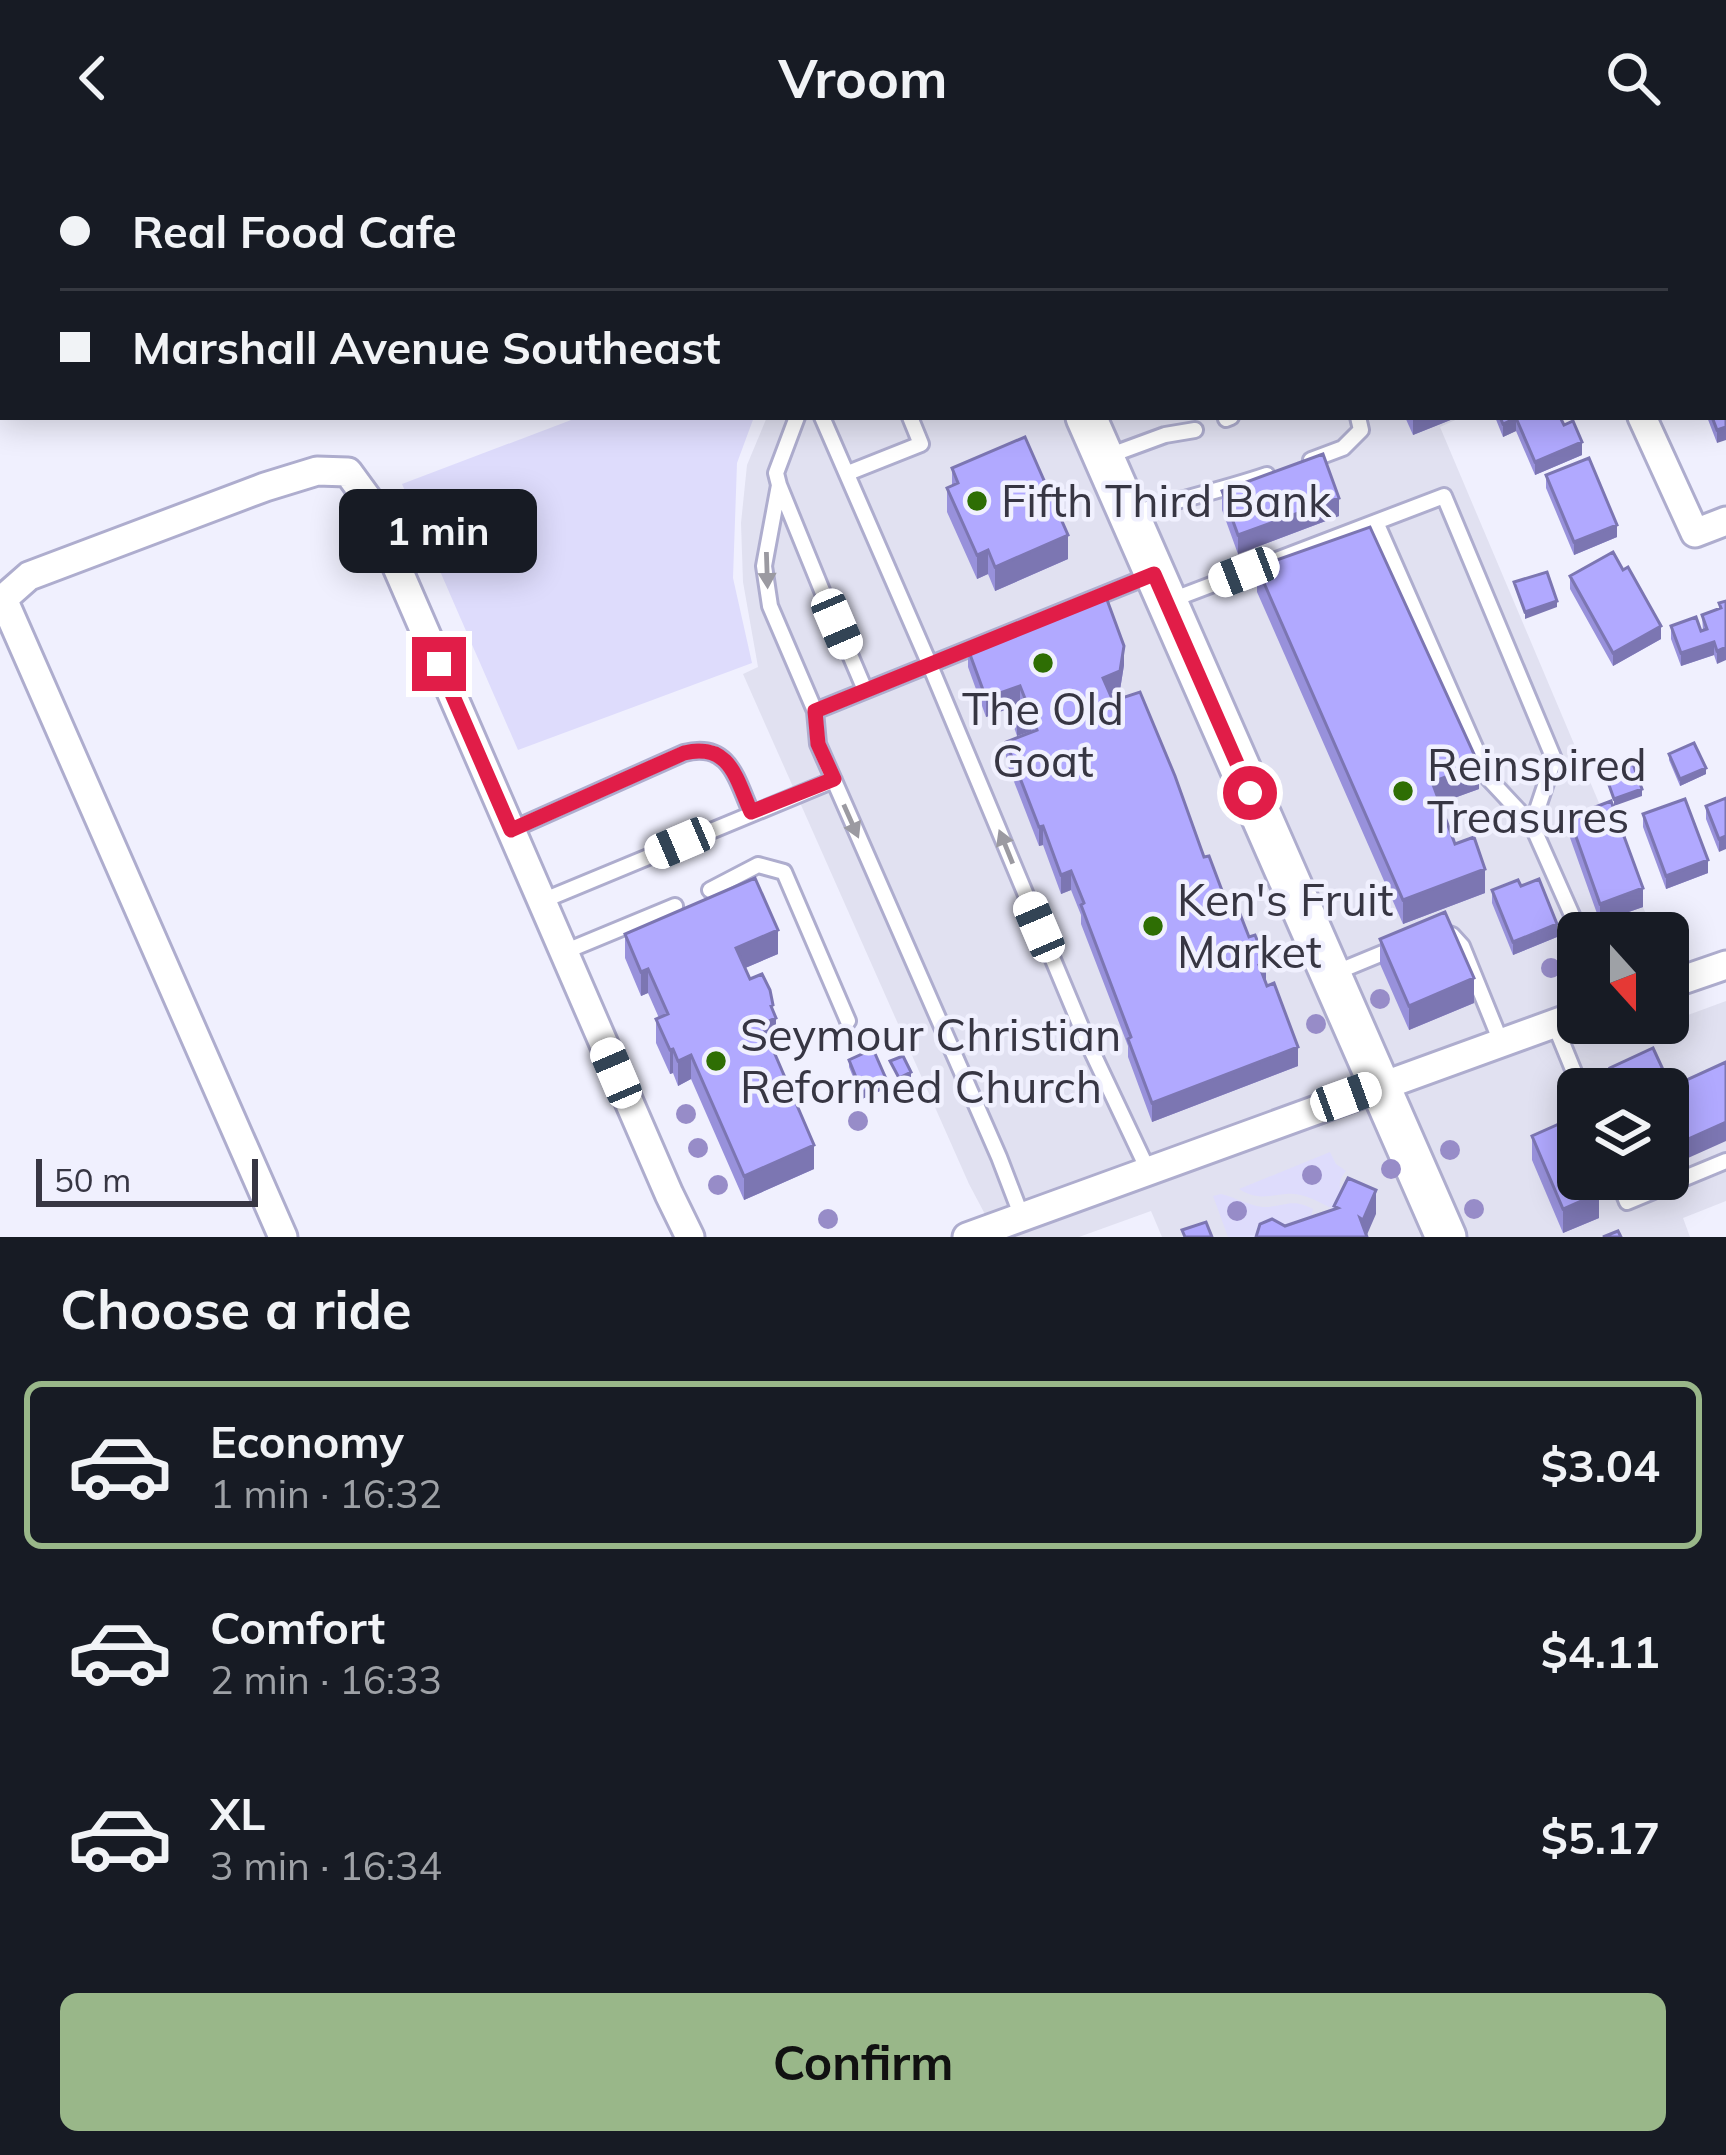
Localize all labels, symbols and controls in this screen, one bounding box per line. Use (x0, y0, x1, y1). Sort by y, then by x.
text: Vroom (778, 44, 948, 112)
icon: back (60, 45, 126, 111)
icon: search (1600, 45, 1666, 111)
text: Real Food Cafe (132, 203, 457, 259)
text: Marshall Avenue Southeast (132, 319, 721, 375)
place label: Fifth Third Bank (1001, 472, 1332, 528)
marker: Fifth Third Bank (964, 488, 990, 514)
callout: 1 min (340, 490, 538, 574)
text: 1 min (387, 506, 489, 555)
car (1204, 542, 1284, 602)
one-way arrow (758, 552, 777, 590)
car (806, 584, 868, 664)
route end (412, 637, 466, 691)
marker: The Old Goat (1030, 650, 1056, 676)
place label: The Old Goat (962, 680, 1124, 788)
place label: Reinspired Treasures (1427, 736, 1647, 844)
route start (1223, 766, 1277, 820)
marker: Reinspired Treasures (1390, 778, 1416, 804)
one-way arrow (842, 803, 862, 838)
car (640, 812, 720, 874)
one-way arrow (996, 828, 1015, 864)
place label: Ken's Fruit Market (1177, 871, 1393, 979)
car (1008, 887, 1070, 967)
north arrow (1557, 912, 1689, 1044)
map controls (1557, 912, 1689, 1200)
marker: Ken's Fruit Market (1140, 913, 1166, 939)
place label: Seymour Christian Reformed Church (740, 1006, 1122, 1114)
car (585, 1033, 647, 1113)
marker: Seymour Christian Reformed Church (703, 1048, 729, 1074)
car (1306, 1068, 1386, 1126)
button: layers (1557, 1068, 1689, 1200)
scale bar (36, 1153, 258, 1206)
text: 50 m (54, 1159, 131, 1200)
text: Choose a ride (60, 1275, 412, 1343)
icon: car (66, 1411, 174, 1519)
text: Economy (210, 1413, 404, 1469)
text: $3.04 (1541, 1437, 1660, 1493)
text: 1 min · 16:32 (210, 1469, 442, 1518)
icon: car (66, 1597, 174, 1705)
text: Comfort (210, 1599, 385, 1655)
text: $4.11 (1541, 1623, 1660, 1679)
text: 2 min · 16:33 (210, 1655, 442, 1704)
icon: car (66, 1783, 174, 1891)
text: XL (210, 1785, 265, 1841)
text: $5.17 (1541, 1809, 1660, 1865)
text: 3 min · 16:34 (210, 1841, 442, 1890)
button: Confirm (60, 1993, 1666, 2131)

